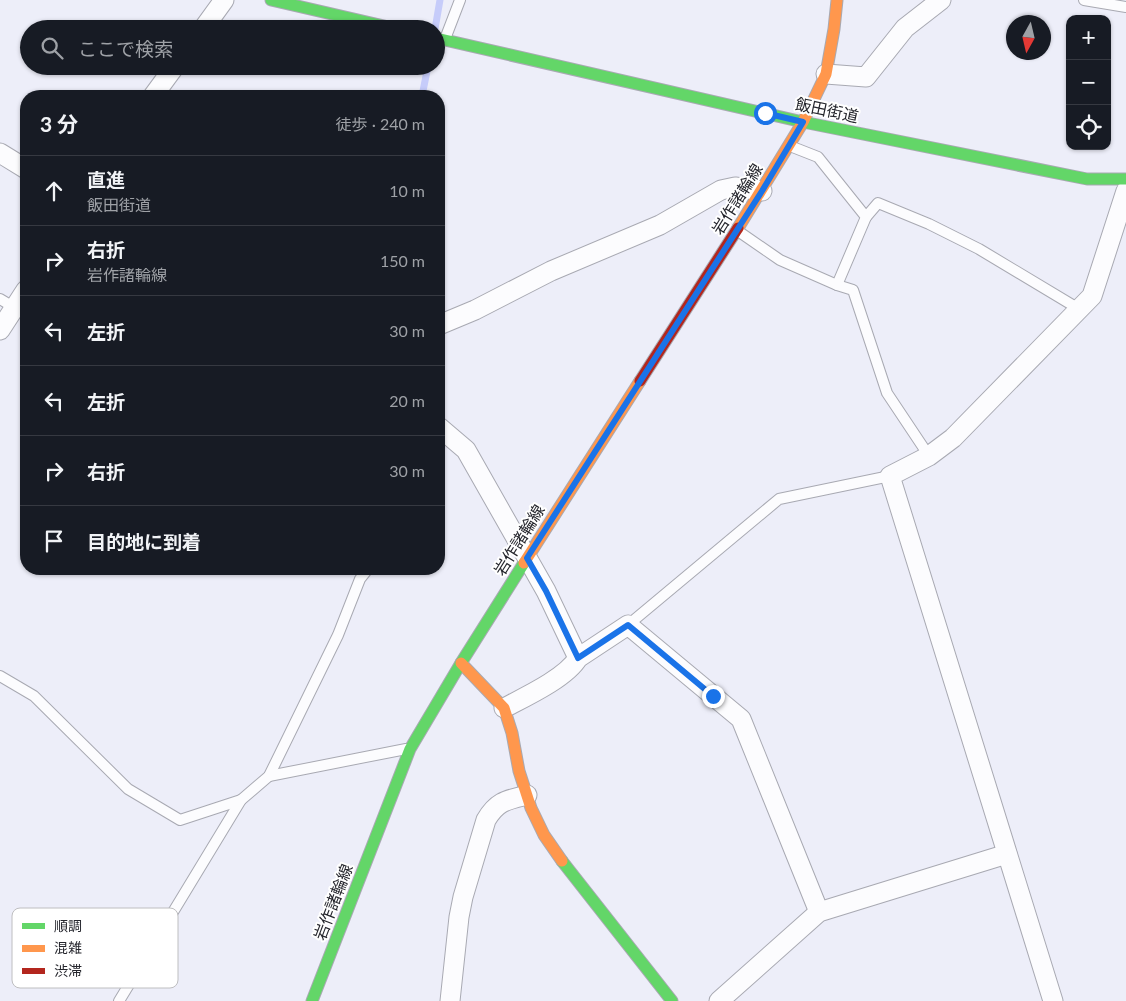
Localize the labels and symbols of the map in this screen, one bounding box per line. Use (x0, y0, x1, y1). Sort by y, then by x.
north arrow (1006, 15, 1051, 60)
street label: 飯田街道 (794, 94, 860, 125)
route start (754, 102, 777, 125)
street label: 岩作諸輪線 (707, 160, 766, 238)
street label: 岩作諸輪線 (489, 501, 548, 579)
route end (702, 685, 725, 708)
street label: 岩作諸輪線 (309, 861, 356, 943)
legend (12, 908, 178, 988)
text: 順調 (54, 917, 82, 934)
text: 混雑 (54, 939, 82, 956)
text: 渋滞 (54, 962, 82, 979)

